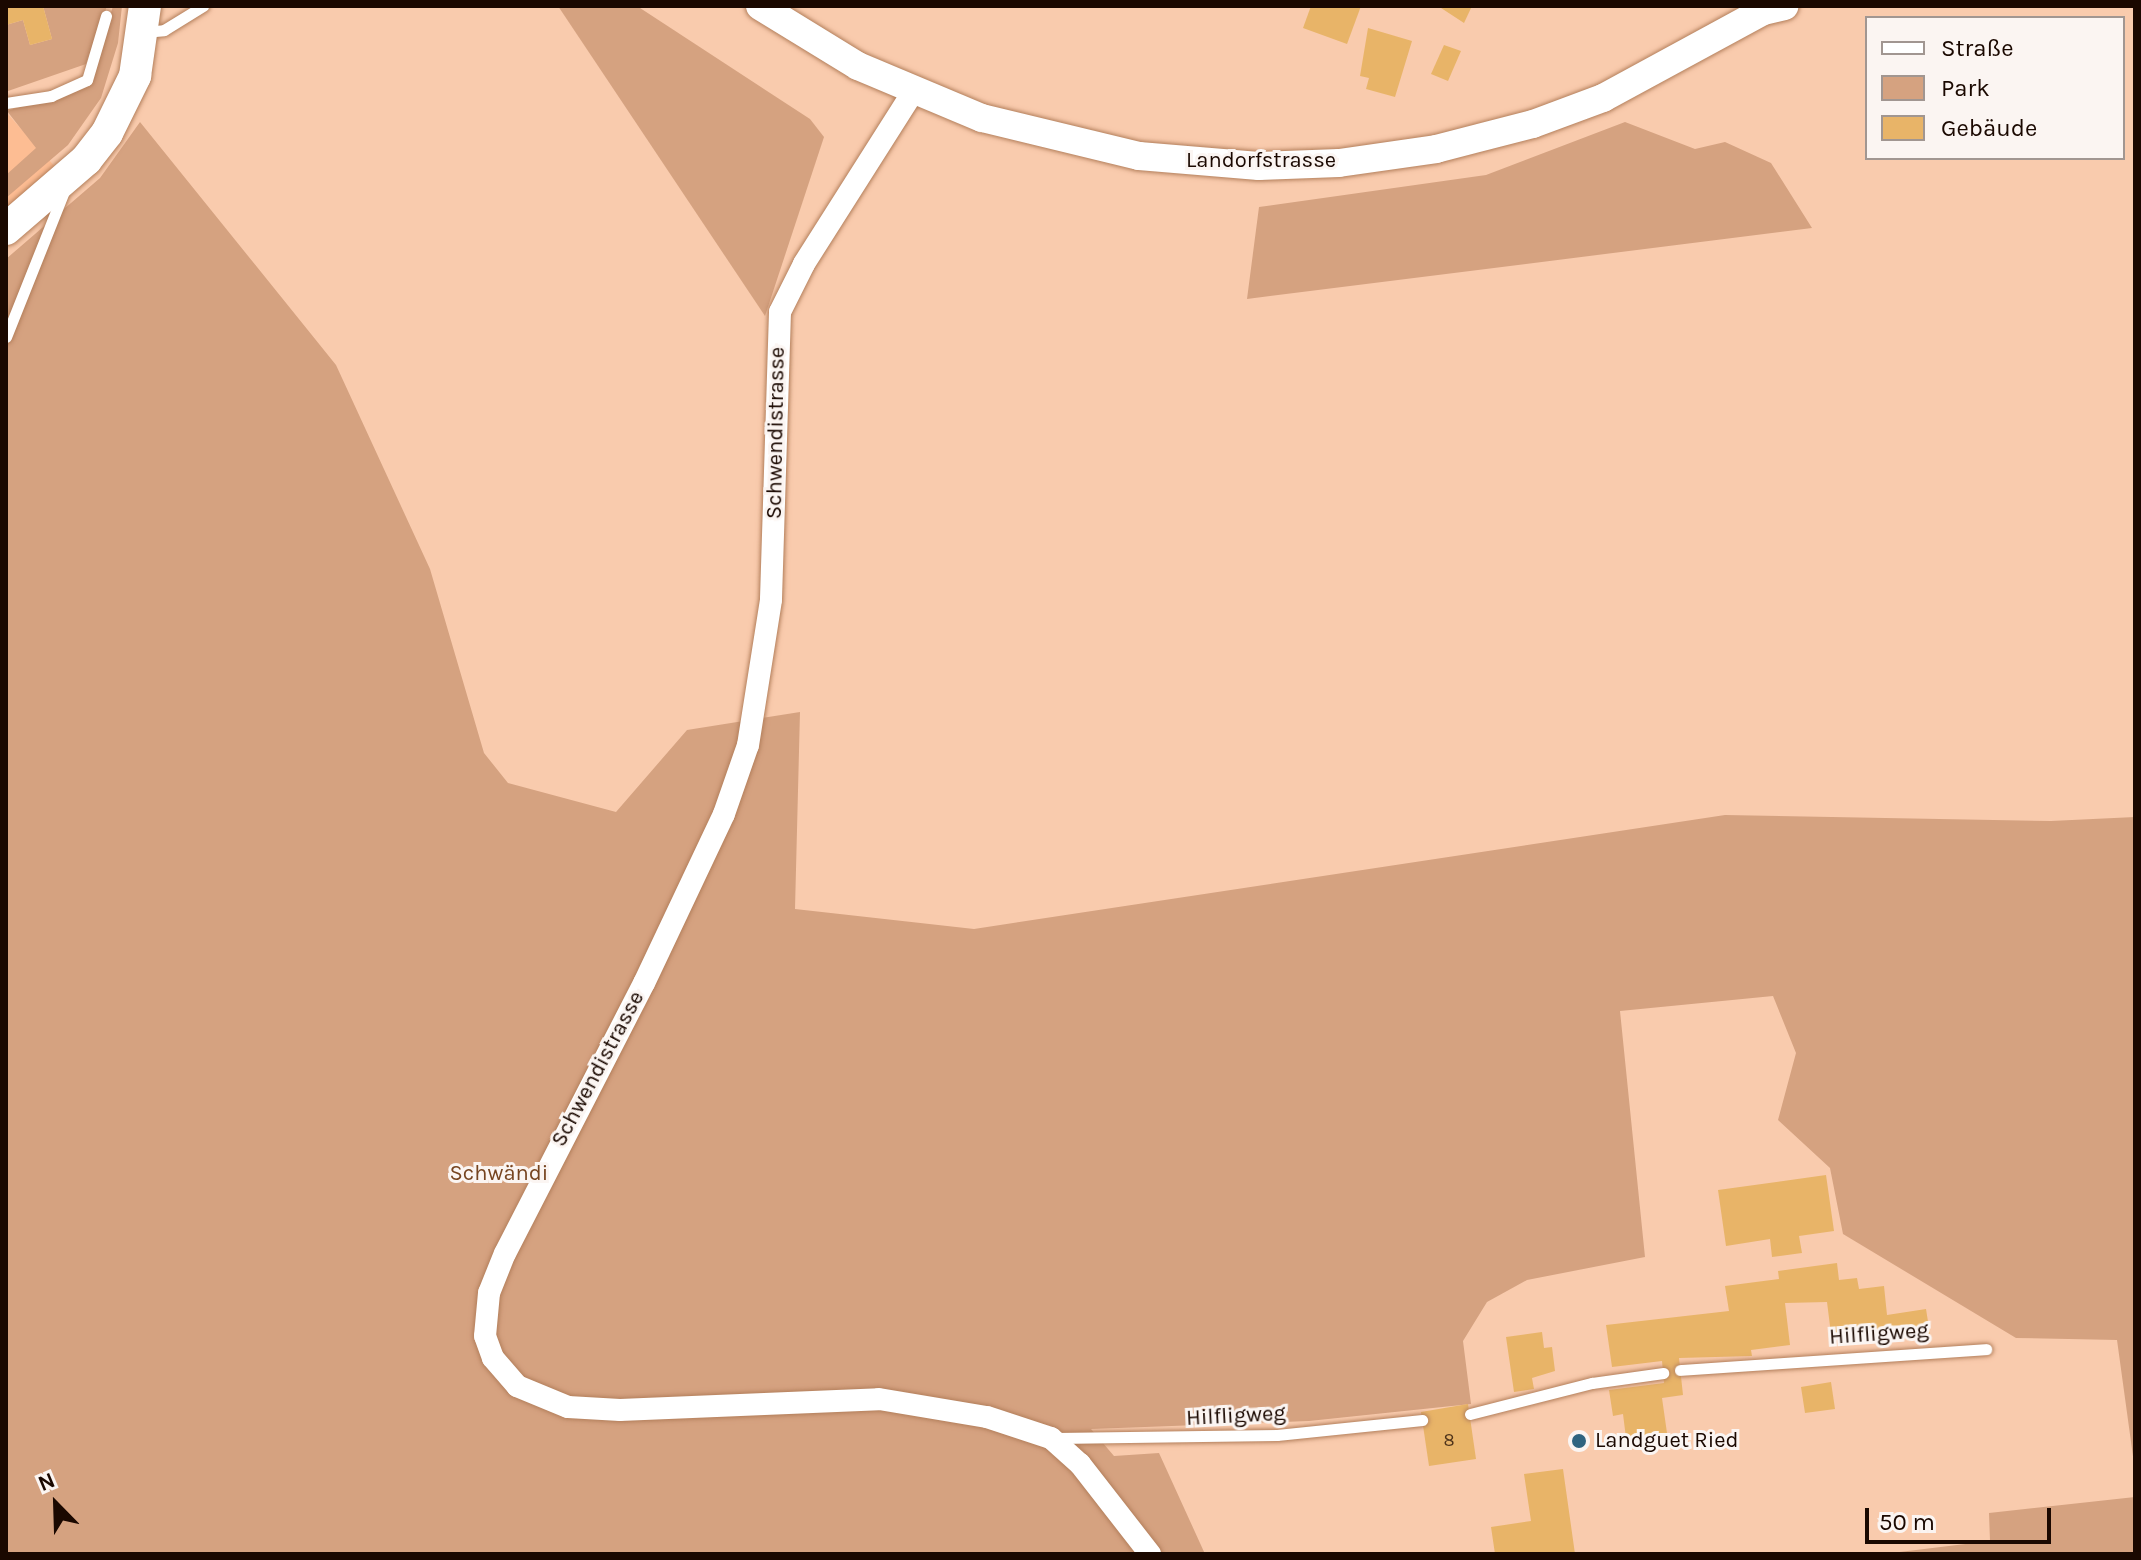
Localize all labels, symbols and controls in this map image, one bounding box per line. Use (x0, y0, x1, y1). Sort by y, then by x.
legend (1865, 16, 2125, 160)
text: Straße (1941, 34, 2013, 62)
text: Park (1941, 74, 1990, 102)
text: Gebäude (1941, 114, 2037, 142)
street label: Landorfstrasse (1186, 148, 1336, 174)
street label: Schwendistrasse (761, 347, 791, 519)
street label: Schwendistrasse (546, 987, 650, 1151)
park label: Schwändi (450, 1161, 548, 1187)
street label: Hilfligweg (1828, 1317, 1930, 1351)
street label: Hilfligweg (1186, 1400, 1286, 1432)
place label: Landguet Ried (1595, 1428, 1739, 1454)
house number: 8 (1443, 1429, 1455, 1451)
marker: Landguet Ried (1570, 1432, 1588, 1450)
north arrow (16, 1464, 96, 1544)
text: N (34, 1467, 59, 1497)
scale bar (1869, 1492, 2055, 1542)
text: 50 m (1879, 1508, 1935, 1536)

